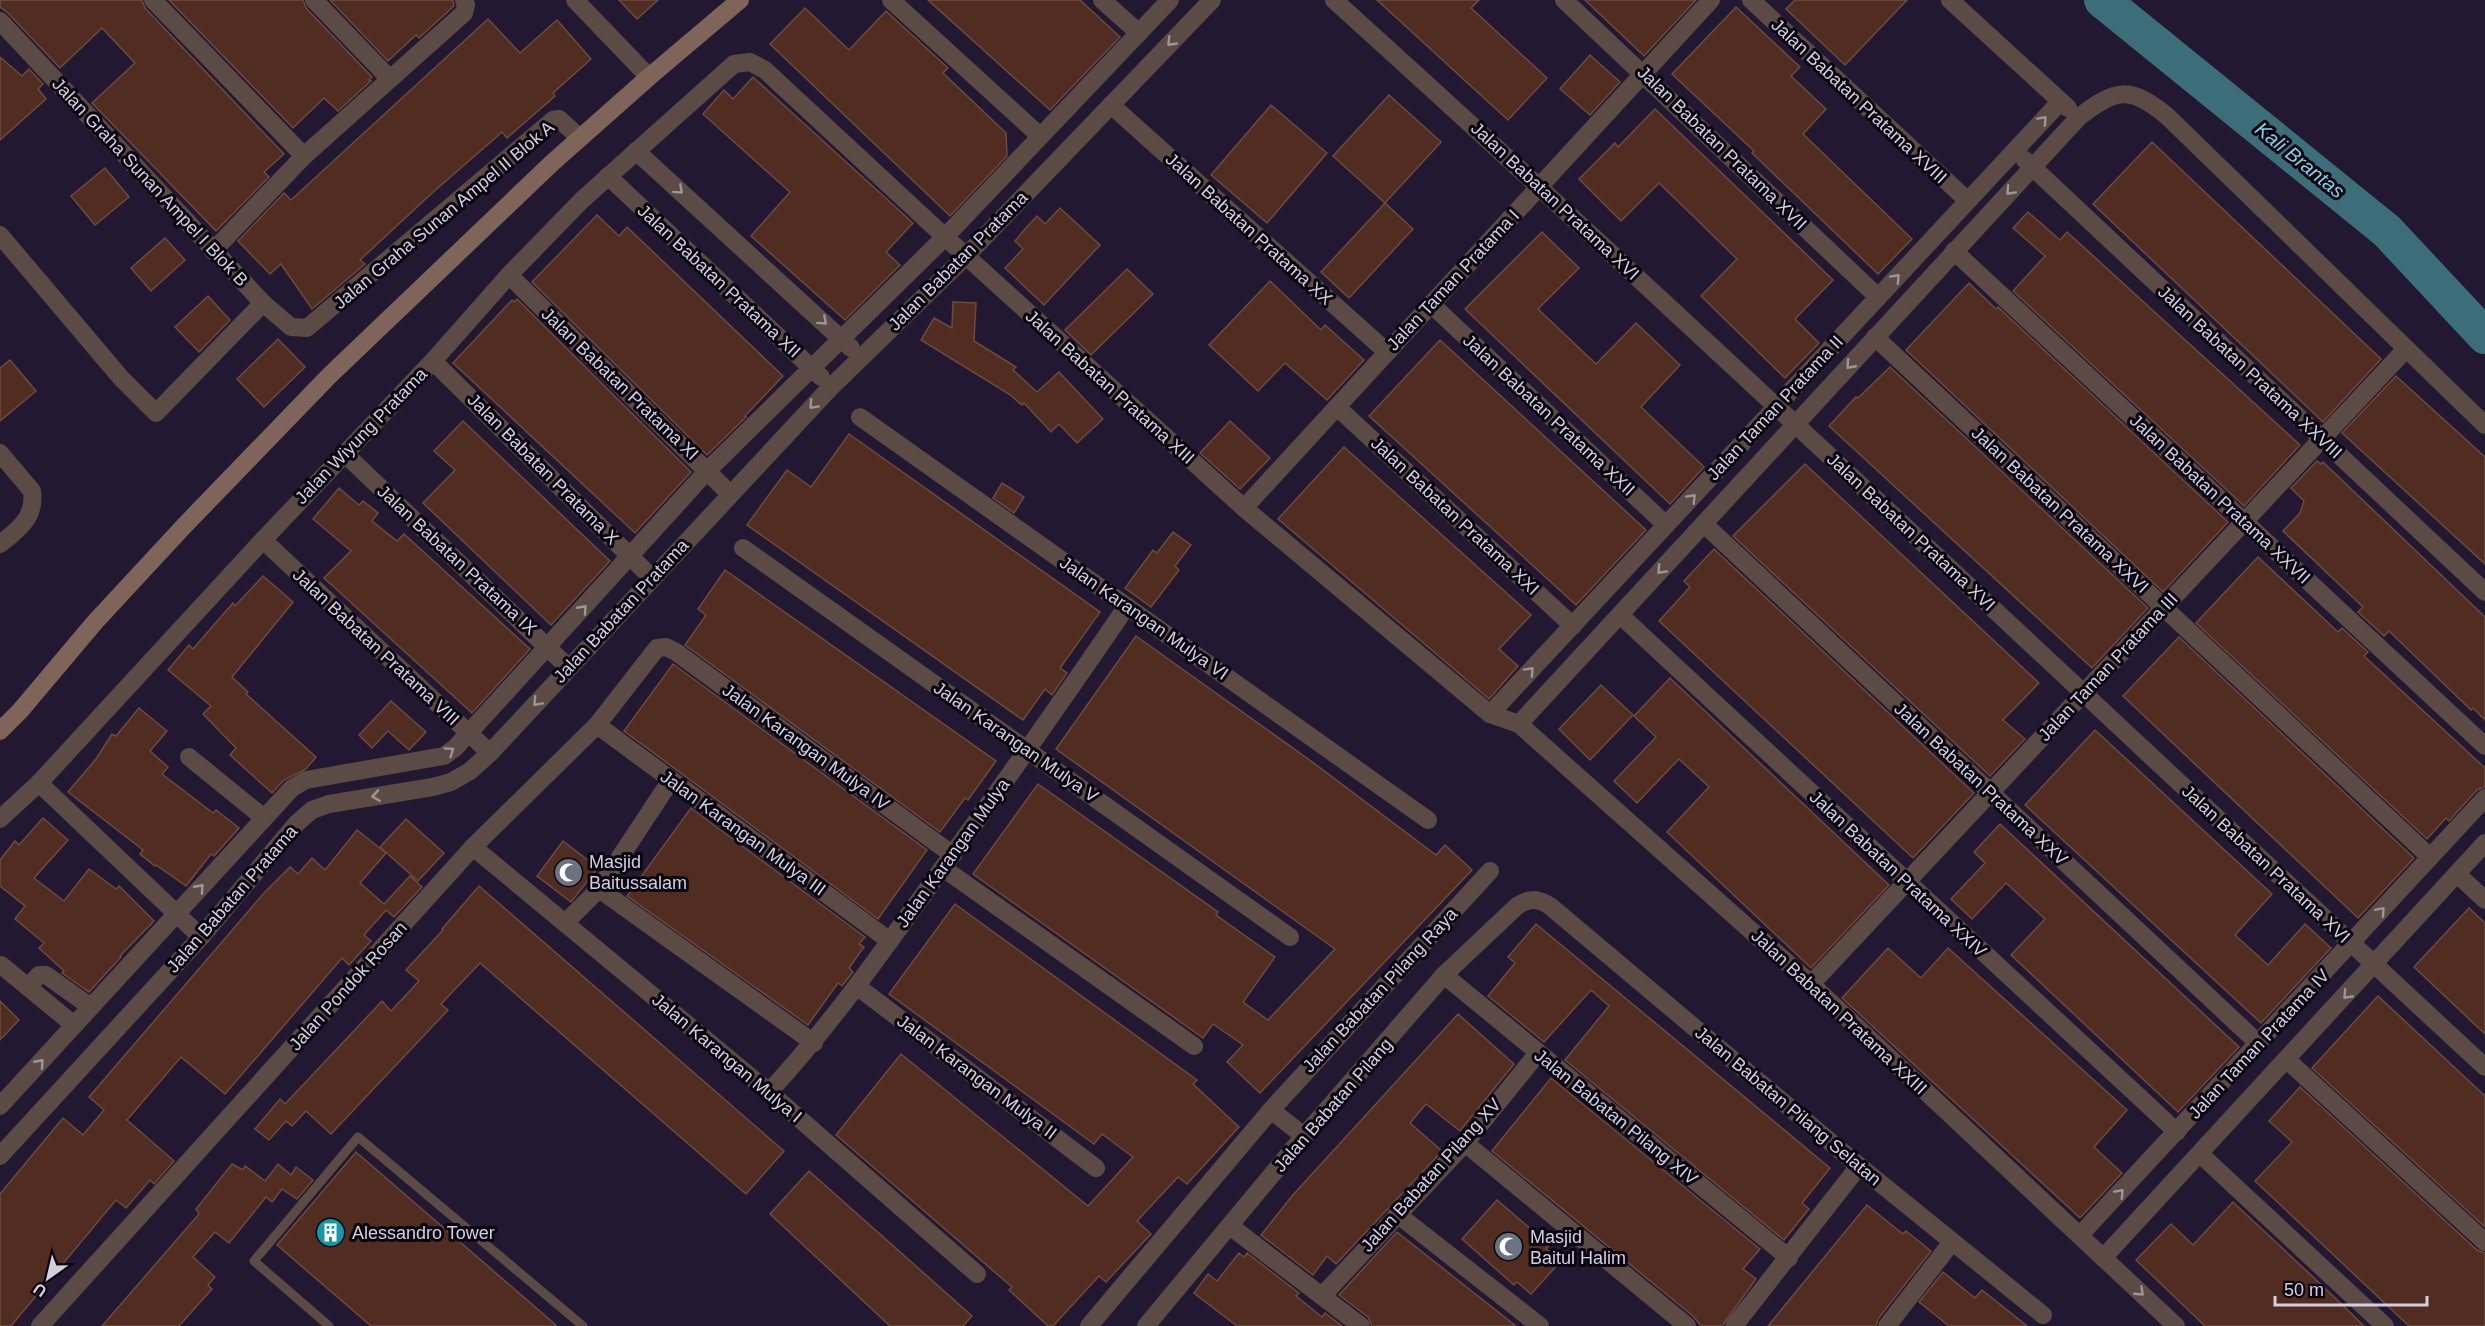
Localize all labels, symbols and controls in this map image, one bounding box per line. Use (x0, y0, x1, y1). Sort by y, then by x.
street label: Jalan Babatan Pratama XVIII (1767, 15, 1951, 187)
one-way arrow (1168, 35, 1179, 46)
street label: Jalan Babatan Pratama XVII (1633, 62, 1811, 234)
street label: Jalan Graha Sunan Ampel I Blok B (48, 74, 252, 290)
street label: Jalan Graha Sunan Ampel II Blok A (330, 117, 558, 313)
one-way arrow (2036, 117, 2047, 127)
street label: Jalan Babatan Pratama XVI (1467, 118, 1643, 284)
water label: Kali Brantas (2251, 118, 2349, 202)
street label: Jalan Babatan Pratama XX (1162, 149, 1336, 309)
one-way arrow (672, 183, 683, 194)
one-way arrow (2006, 184, 2017, 194)
street label: Jalan Babatan Pratama (884, 187, 1032, 335)
street label: Jalan Babatan Pratama XII (634, 200, 804, 362)
street label: Jalan Taman Pratama I (1383, 206, 1523, 354)
one-way arrow (1889, 275, 1900, 285)
street label: Jalan Babatan Pratama XXVIII (2154, 281, 2346, 463)
street label: Jalan Babatan Pratama XI (537, 304, 703, 464)
street label: Jalan Babatan Pratama XIII (1022, 306, 1198, 468)
one-way arrow (816, 314, 827, 325)
street label: Jalan Babatan Pratama XXII (1459, 330, 1639, 500)
street label: Jalan Taman Pratama II (1703, 332, 1847, 484)
one-way arrow (1846, 358, 1857, 369)
street label: Jalan Wiyung Pratama (291, 363, 432, 508)
street label: Jalan Babatan Pratama X (463, 389, 623, 549)
one-way arrow (809, 399, 820, 409)
street label: Jalan Babatan Pratama XXVII (2126, 410, 2314, 588)
street label: Jalan Babatan Pratama XXVI (1968, 423, 2152, 597)
street label: Jalan Babatan Pratama XXI (1367, 433, 1543, 599)
street label: Jalan Babatan Pratama XVI (1823, 449, 1999, 615)
street label: Jalan Babatan Pratama IX (373, 481, 541, 639)
one-way arrow (1685, 494, 1696, 505)
street label: Jalan Babatan Pratama (550, 535, 693, 687)
street label: Jalan Karangan Mulya VI (1056, 552, 1232, 684)
one-way arrow (1657, 563, 1668, 574)
street label: Jalan Babatan Pratama VIII (289, 565, 463, 729)
street label: Jalan Taman Pratama III (2034, 589, 2182, 745)
one-way arrow (576, 605, 587, 616)
one-way arrow (1523, 668, 1534, 678)
street label: Jalan Karangan Mulya V (930, 678, 1102, 806)
street label: Jalan Karangan Mulya IV (719, 680, 893, 814)
one-way arrow (533, 695, 544, 705)
street label: Jalan Babatan Pratama XXV (1890, 699, 2072, 869)
one-way arrow (443, 747, 454, 758)
street label: Jalan Karangan Mulya III (657, 766, 829, 900)
street label: Jalan Karangan Mulya (892, 774, 1014, 931)
street label: Jalan Babatan Pratama XVI (2178, 781, 2354, 947)
street label: Jalan Babatan Pratama XXIV (1806, 787, 1990, 961)
one-way arrow (371, 790, 381, 802)
street label: Jalan Babatan Pratama (163, 821, 302, 977)
place label: Masjid Baitussalam (589, 852, 687, 893)
mosque icon: Masjid Baitussalam (552, 856, 584, 888)
one-way arrow (193, 884, 204, 895)
street label: Jalan Babatan Pilang Raya (1299, 903, 1462, 1076)
one-way arrow (2374, 907, 2385, 918)
street label: Jalan Pondok Rosan (285, 918, 411, 1054)
street label: Jalan Babatan Pratama XXIII (1747, 926, 1931, 1098)
street label: Jalan Taman Pratama IV (2185, 965, 2333, 1123)
one-way arrow (2343, 989, 2354, 999)
street label: Jalan Karangan Mulya I (648, 990, 806, 1126)
street label: Jalan Karangan Mulya II (893, 1011, 1061, 1143)
street label: Jalan Babatan Pilang Selatan (1691, 1022, 1885, 1190)
street label: Jalan Babatan Pilang (1270, 1034, 1396, 1176)
street label: Jalan Babatan Pilang XIV (1530, 1045, 1702, 1189)
one-way arrow (32, 1059, 43, 1070)
street label: Jalan Babatan Pilang XV (1357, 1094, 1505, 1256)
one-way arrow (2113, 1189, 2124, 1199)
building icon: Alessandro Tower (315, 1217, 347, 1249)
place label: Alessandro Tower (352, 1223, 495, 1243)
place label: Masjid Baitul Halim (1530, 1227, 1626, 1268)
mosque icon: Masjid Baitul Halim (1493, 1231, 1525, 1263)
north arrow (18, 1248, 78, 1308)
scale bar (2275, 1269, 2426, 1307)
text: U (30, 1280, 49, 1300)
text: 50 m (2284, 1280, 2324, 1300)
one-way arrow (2133, 1285, 2143, 1296)

